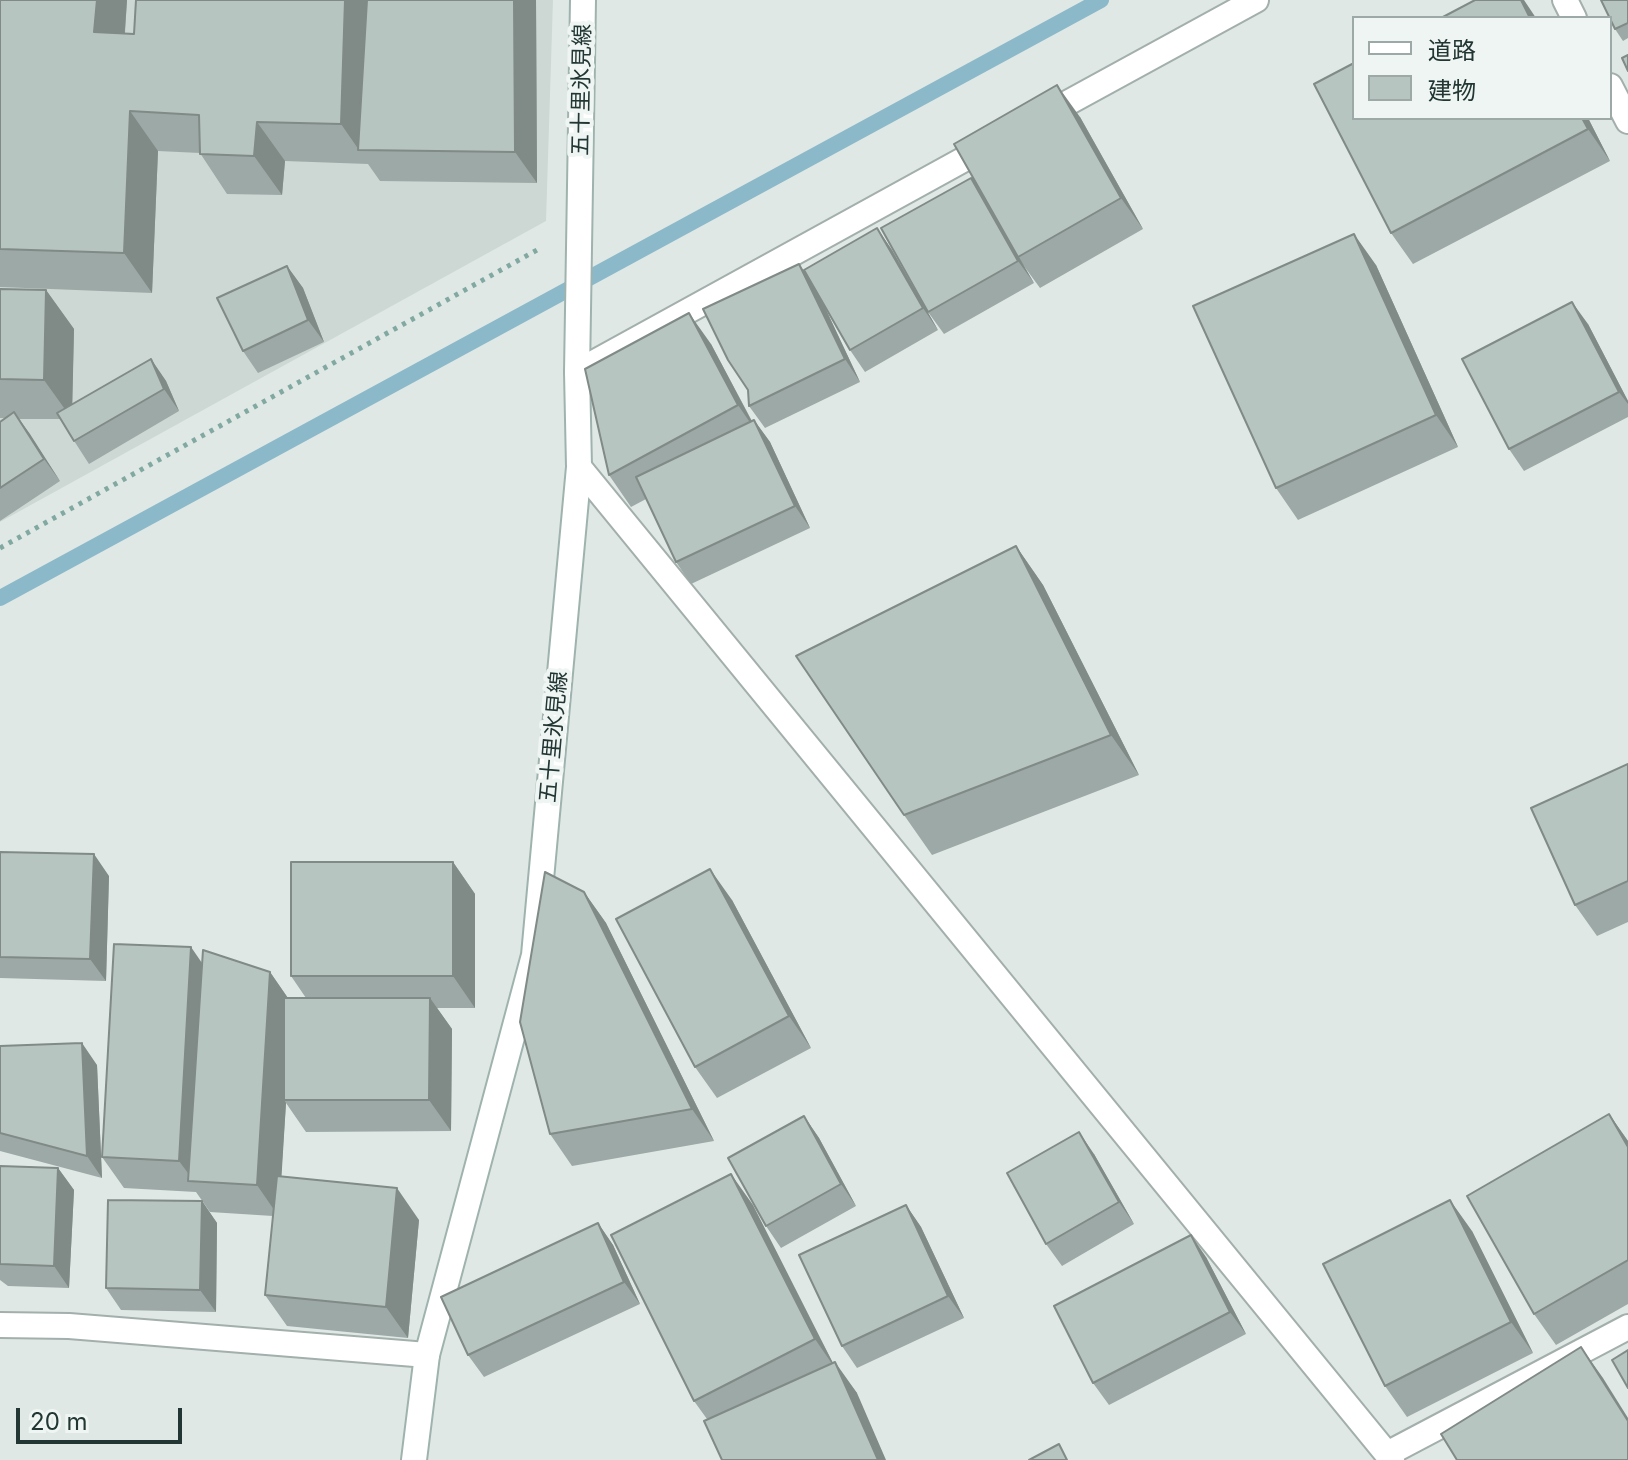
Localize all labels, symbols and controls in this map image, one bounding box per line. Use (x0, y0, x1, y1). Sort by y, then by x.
legend (1352, 16, 1612, 120)
street label: 五十里氷見線 (568, 24, 596, 156)
text: 道路 (1428, 36, 1476, 65)
text: 建物 (1428, 76, 1476, 105)
street label: 五十里氷見線 (535, 670, 573, 804)
scale bar (20, 1392, 186, 1442)
text: 20 m (30, 1407, 88, 1436)

